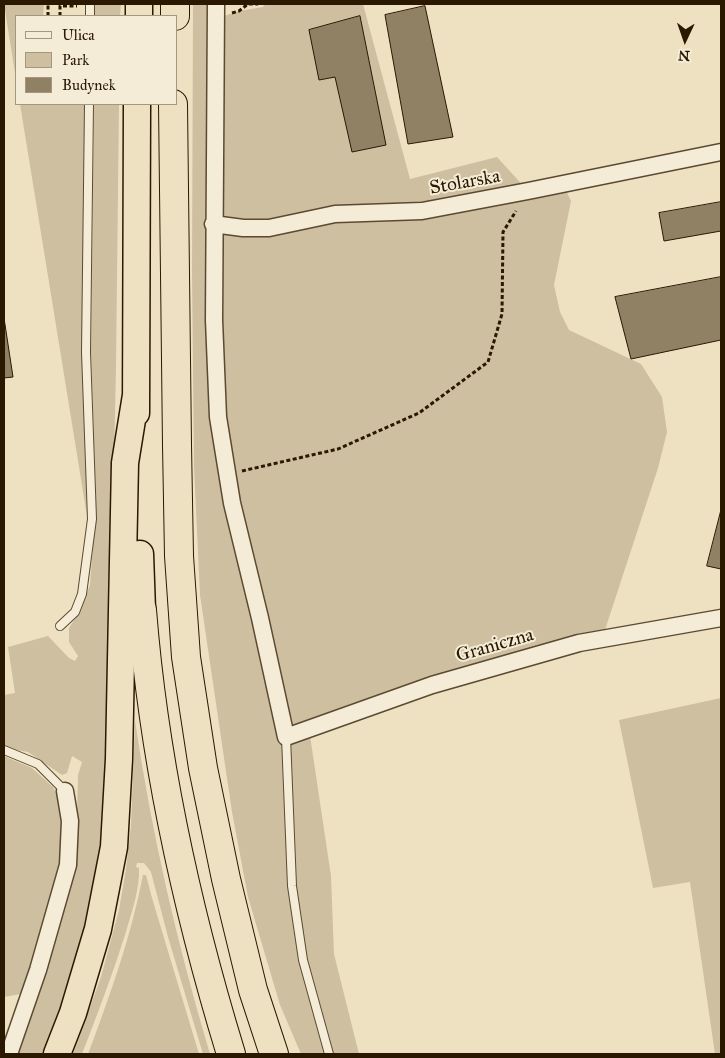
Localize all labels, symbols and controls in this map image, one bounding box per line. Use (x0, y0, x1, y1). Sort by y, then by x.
legend (15, 15, 178, 105)
north arrow (660, 15, 710, 65)
text: Ulica (62, 26, 95, 44)
text: N (678, 47, 691, 64)
text: Park (62, 51, 89, 69)
text: Budynek (62, 76, 116, 94)
street label: Stolarska (428, 166, 502, 200)
street label: Graniczna (454, 624, 536, 668)

